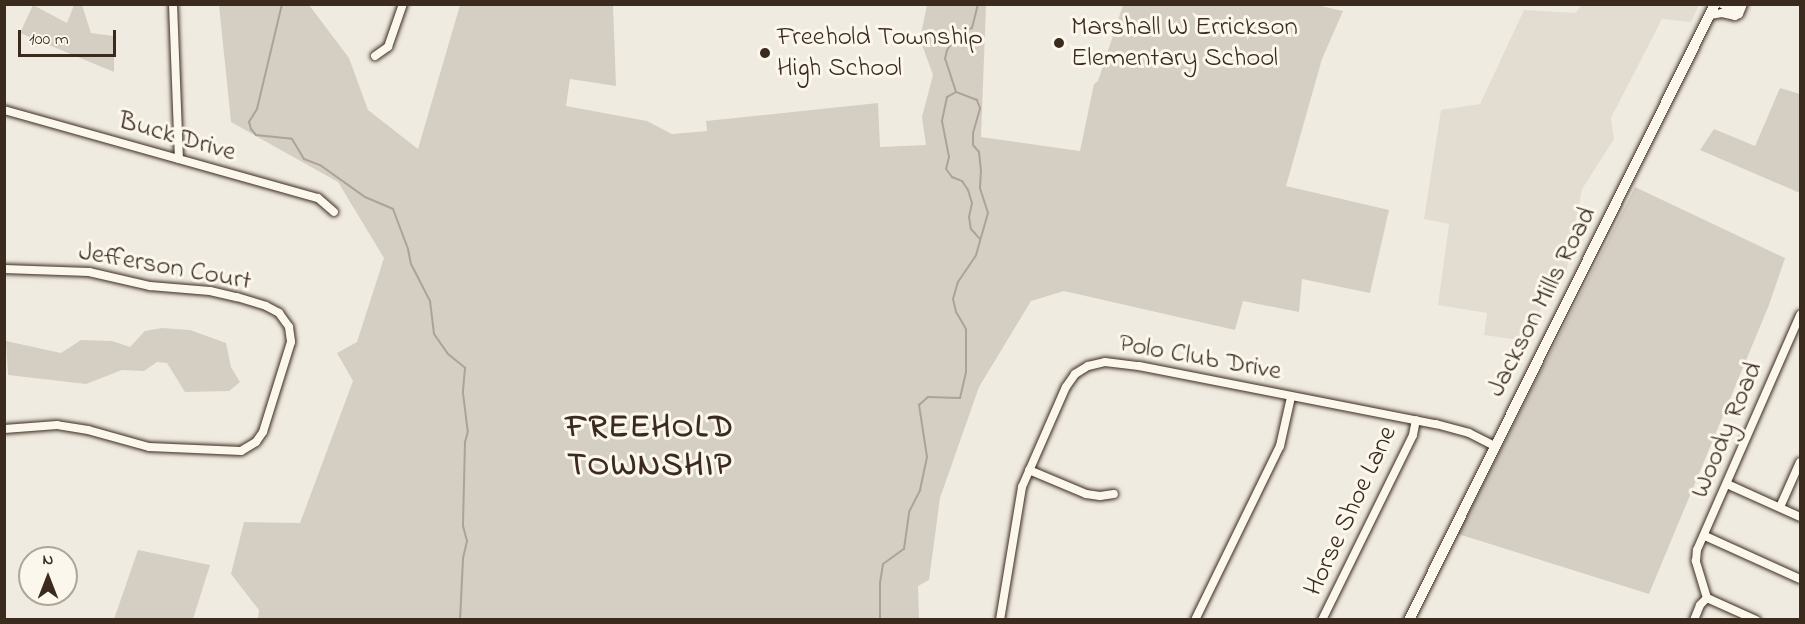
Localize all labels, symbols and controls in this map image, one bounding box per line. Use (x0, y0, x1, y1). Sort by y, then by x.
place label: Marshall W Errickson Elementary School (1071, 11, 1298, 74)
scale bar (21, 18, 118, 56)
place label: Freehold Township High School (777, 21, 983, 84)
text: 100 m (29, 27, 69, 53)
marker: Marshall W Errickson Elementary School (1052, 36, 1066, 50)
marker: Freehold Township High School (758, 46, 772, 60)
street label: Buck Drive (115, 105, 239, 169)
street label: Jackson Mills Road (1480, 202, 1604, 402)
street label: Jefferson Court (76, 236, 254, 298)
street label: Polo Club Drive (1116, 328, 1284, 388)
street label: Woody Road (1684, 357, 1770, 503)
district label: FREEHOLD TOWNSHIP (566, 409, 734, 487)
street label: Horse Shoe Lane (1297, 421, 1405, 601)
north arrow (18, 546, 78, 606)
text: N (43, 548, 53, 572)

